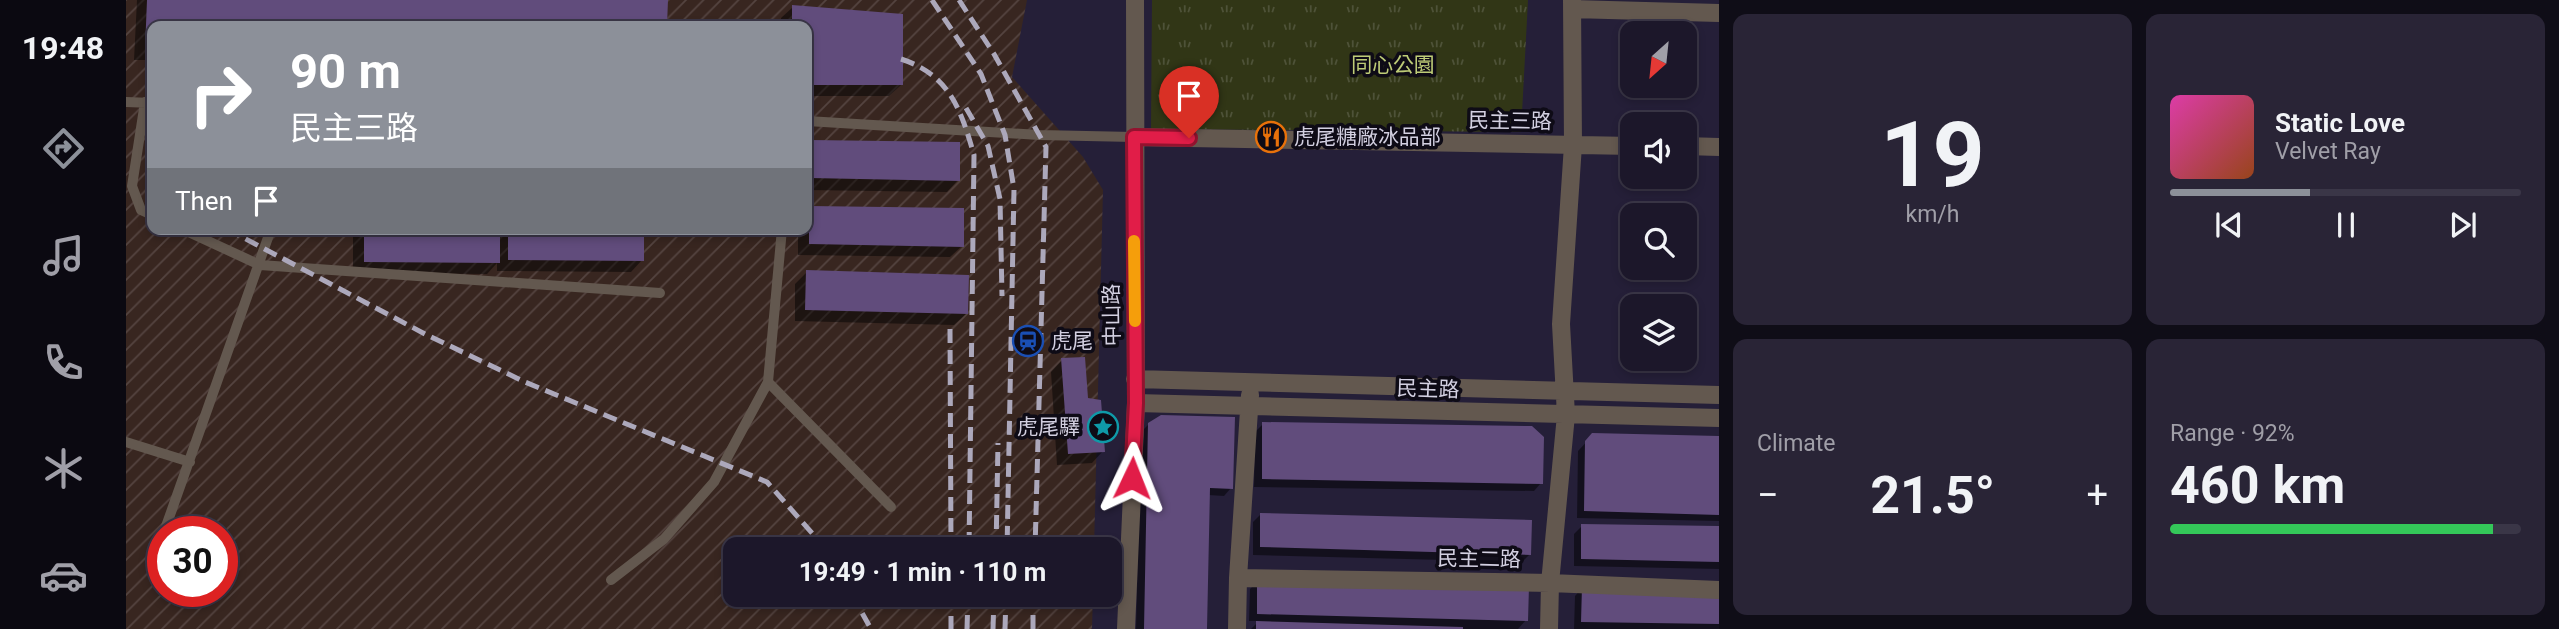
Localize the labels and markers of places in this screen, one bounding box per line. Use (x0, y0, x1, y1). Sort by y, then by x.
pin (1159, 66, 1219, 138)
restaurant icon: 虎尾糖廠冰品部 (1254, 120, 1288, 154)
place label: 虎尾糖廠冰品部 (1294, 125, 1441, 149)
station icon: 虎尾 (1011, 324, 1045, 358)
place label: 虎尾 (1051, 329, 1093, 353)
place icon: 虎尾驛 (1086, 410, 1120, 444)
place label: 虎尾驛 (1017, 415, 1080, 439)

